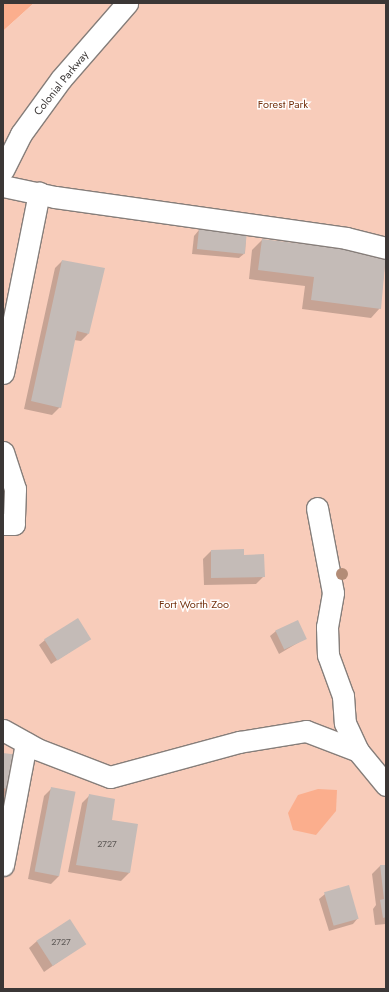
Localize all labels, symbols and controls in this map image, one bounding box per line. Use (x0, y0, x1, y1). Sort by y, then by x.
street label: Colonial Parkway (31, 48, 91, 118)
park label: Forest Park (258, 97, 308, 111)
park label: Fort Worth Zoo (159, 597, 229, 611)
house number: 2727 (97, 839, 117, 849)
house number: 2727 (51, 937, 71, 947)

